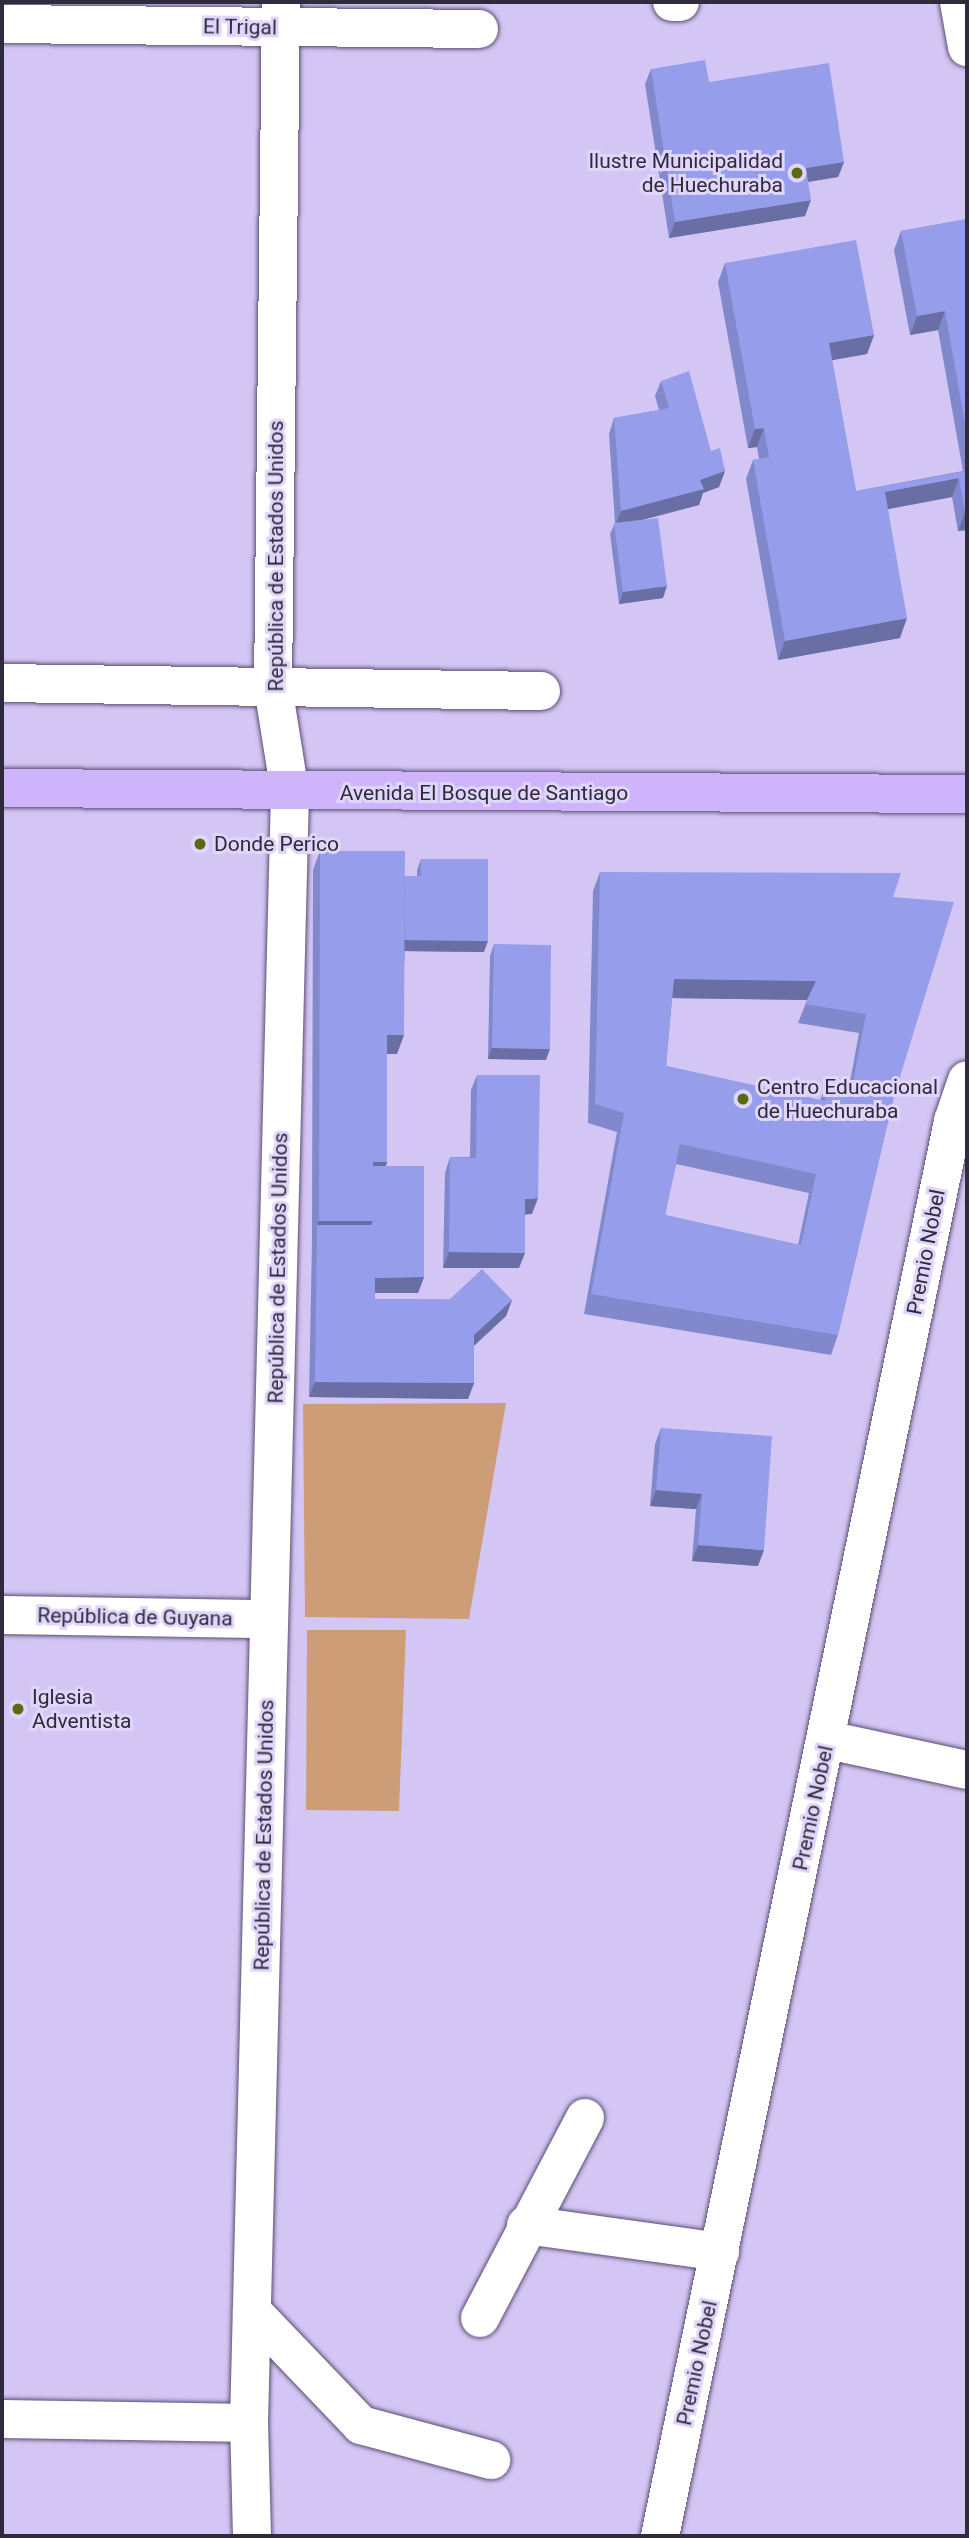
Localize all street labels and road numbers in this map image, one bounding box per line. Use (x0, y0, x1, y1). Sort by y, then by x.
street label: El Trigal (203, 14, 277, 40)
street label: República de Estados Unidos (263, 420, 289, 692)
street label: Avenida El Bosque de Santiago (340, 780, 628, 806)
street label: República de Estados Unidos (263, 1132, 293, 1404)
street label: Premio Nobel (902, 1187, 950, 1317)
street label: República de Guyana (37, 1603, 233, 1631)
street label: República de Estados Unidos (249, 1699, 279, 1971)
street label: Premio Nobel (787, 1743, 839, 1873)
street label: Premio Nobel (671, 2298, 723, 2428)

